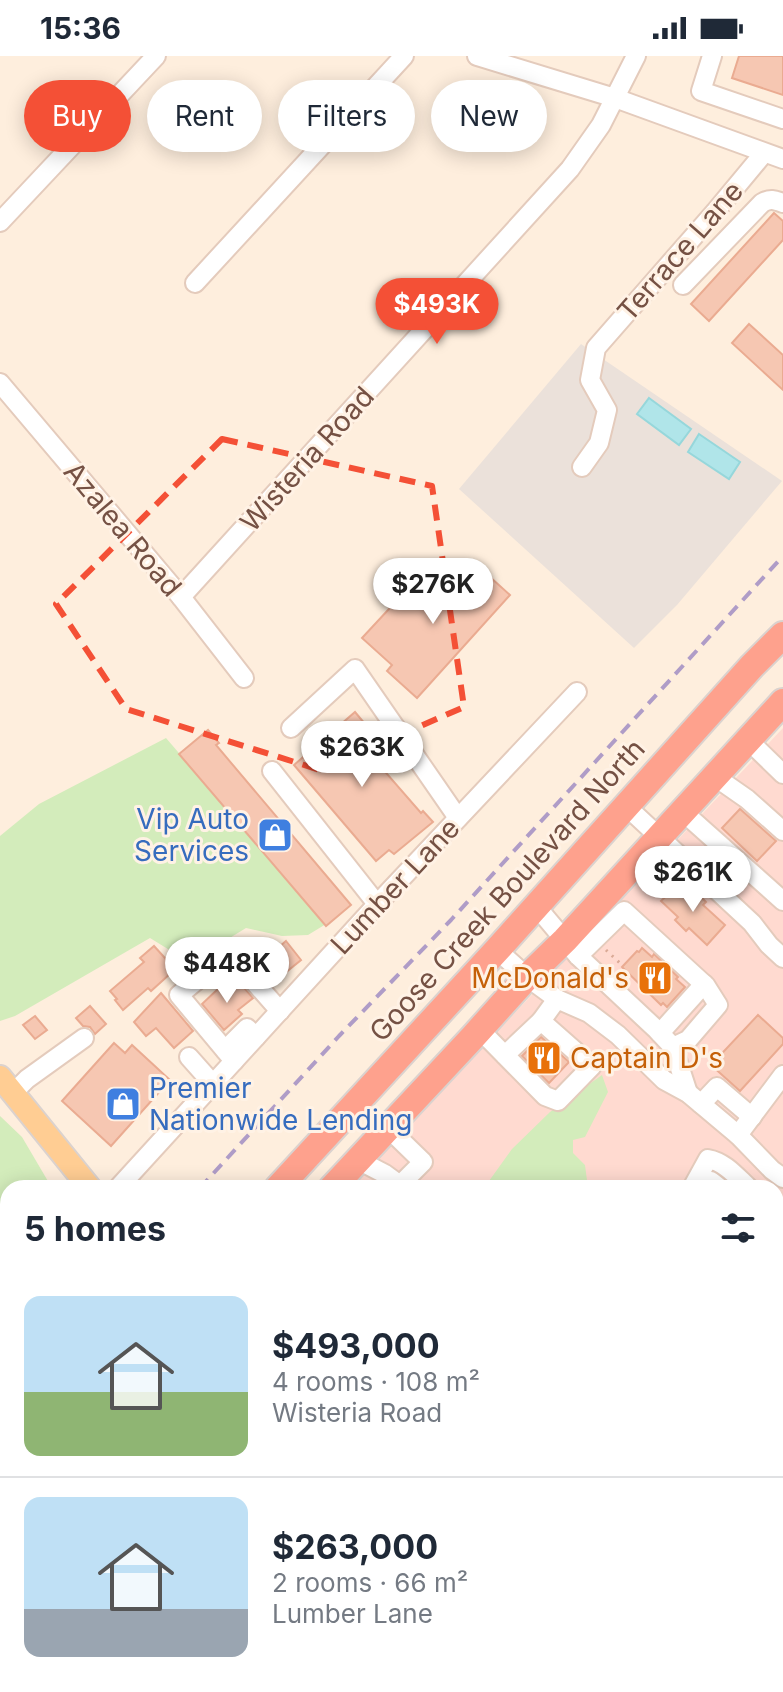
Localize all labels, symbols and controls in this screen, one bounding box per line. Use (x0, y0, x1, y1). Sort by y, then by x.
text: 15:36 (40, 10, 121, 46)
chip: Buy (24, 80, 131, 152)
chip: Rent (147, 80, 262, 152)
chip: Filters (278, 80, 415, 152)
chip: New (431, 80, 547, 152)
street label: Terrace Lane (610, 174, 750, 328)
pin: $493K (381, 278, 493, 346)
text: $493K (394, 288, 480, 319)
street label: Wisteria Road (233, 380, 381, 538)
street label: Azalea Road (57, 455, 189, 603)
pin: $276K (377, 558, 489, 626)
text: $276K (391, 568, 475, 599)
pin: $263K (306, 721, 418, 789)
text: $263K (319, 731, 405, 762)
street label: Goose Creek Boulevard North (362, 732, 652, 1048)
place label: Vip Auto Services (134, 802, 249, 868)
street label: Lumber Lane (323, 811, 467, 961)
shop icon: Vip Auto Services (256, 816, 294, 854)
pin: $261K (637, 846, 749, 914)
text: $261K (653, 856, 733, 887)
pin: $448K (171, 937, 283, 1005)
text: $448K (183, 947, 271, 978)
restaurant icon: McDonald's (636, 959, 674, 997)
place label: McDonald's (471, 961, 629, 995)
restaurant icon: Captain D's (525, 1039, 563, 1077)
place label: Captain D's (570, 1041, 723, 1075)
place label: Premier Nationwide Lending (149, 1071, 412, 1137)
shop icon: Premier Nationwide Lending (104, 1085, 142, 1123)
icon: filters (716, 1206, 760, 1250)
text: 5 homes (24, 1208, 166, 1249)
text: $493,000 (272, 1325, 440, 1366)
icon: home (88, 1328, 184, 1424)
text: 4 rooms · 108 m² (272, 1366, 480, 1397)
text: Wisteria Road (272, 1397, 442, 1428)
text: $263,000 (272, 1526, 438, 1567)
icon: home (88, 1529, 184, 1625)
text: 2 rooms · 66 m² (272, 1567, 468, 1598)
text: Lumber Lane (272, 1598, 433, 1629)

